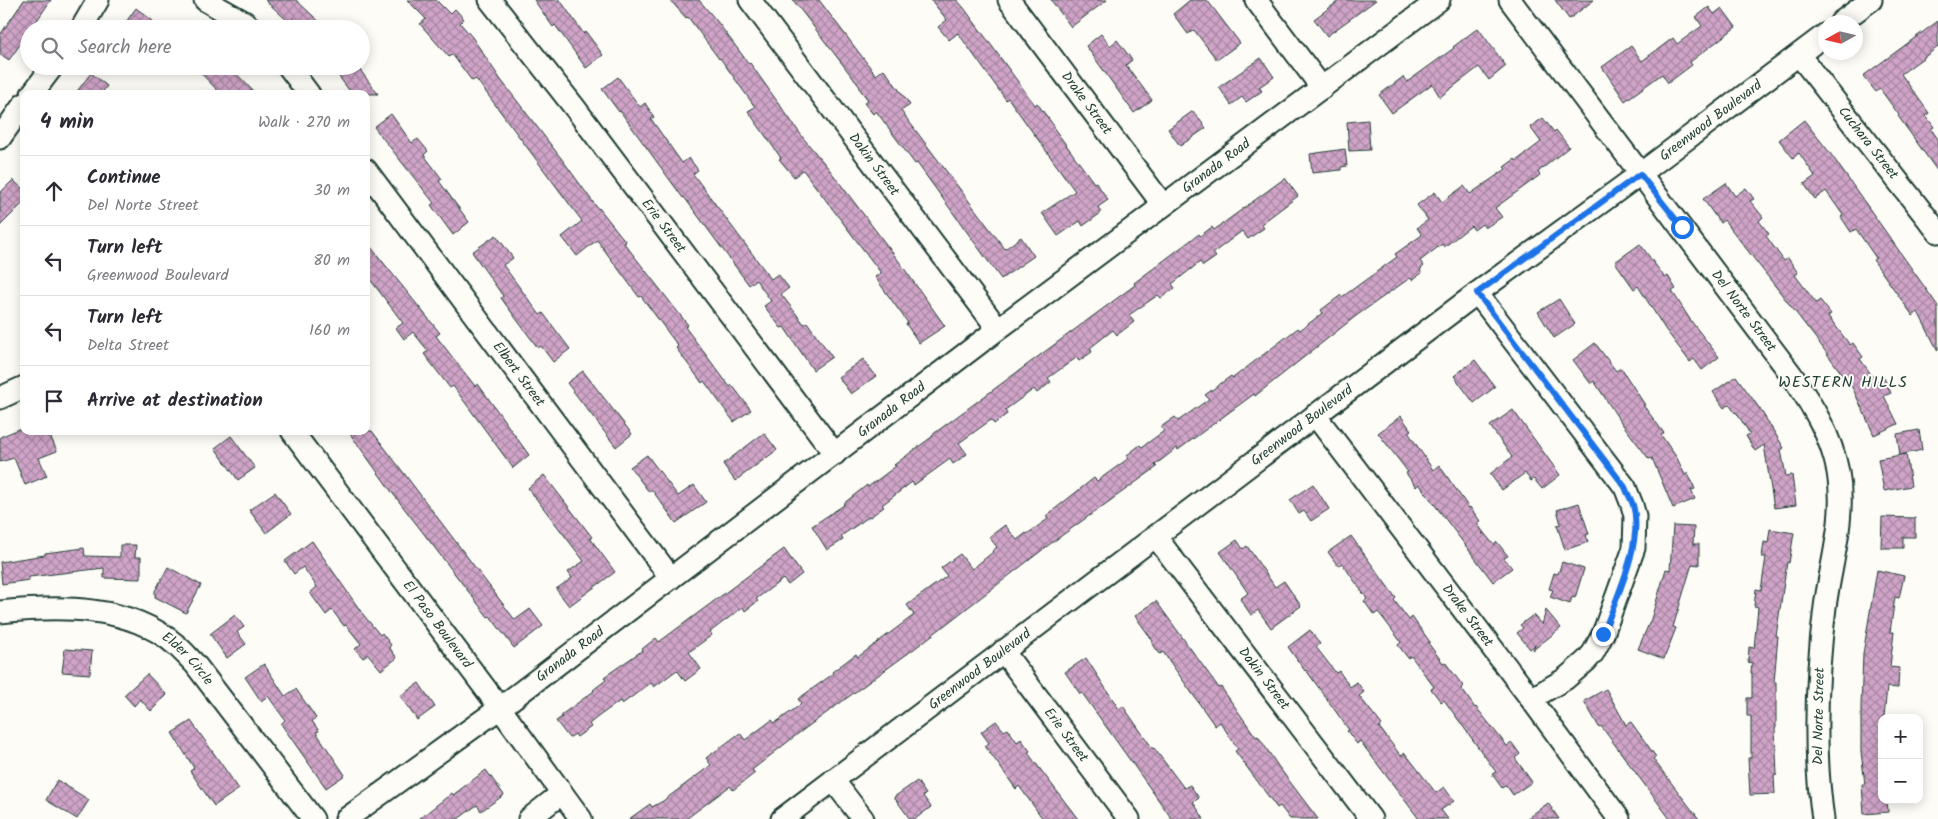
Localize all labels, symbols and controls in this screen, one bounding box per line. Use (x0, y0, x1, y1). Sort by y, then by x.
north arrow (1818, 15, 1863, 60)
search box (20, 20, 370, 75)
text: Search here (78, 33, 172, 63)
icon: search (38, 34, 66, 62)
street label: Drake Street (1055, 67, 1118, 140)
street label: Greenwood Boulevard (1655, 74, 1768, 167)
street label: Cuchara Street (1832, 102, 1904, 185)
text: 4 min (40, 106, 94, 139)
text: Walk · 270 m (258, 110, 350, 135)
street label: Dakin Street (843, 128, 905, 201)
street label: Granada Road (1177, 132, 1256, 199)
text: Continue (87, 163, 160, 193)
icon: ahead (40, 177, 68, 205)
text: 30 m (314, 178, 350, 203)
text: Del Norte Street (87, 193, 199, 218)
street label: Erie Street (636, 194, 692, 258)
route start (1671, 216, 1694, 239)
text: Turn left (87, 233, 162, 263)
icon: left (40, 247, 68, 275)
text: 80 m (313, 248, 350, 273)
text: Greenwood Boulevard (87, 263, 228, 288)
street label: Del Norte Street (1706, 265, 1782, 357)
text: Turn left (87, 303, 162, 333)
icon: left (40, 317, 68, 345)
text: 160 m (309, 318, 350, 343)
text: Delta Street (87, 333, 169, 358)
street label: Elbert Street (487, 337, 551, 412)
district label: WESTERN HILLS (1778, 370, 1908, 395)
street label: Granada Road (853, 376, 931, 443)
street label: Greenwood Boulevard (1246, 379, 1359, 472)
text: Arrive at destination (87, 386, 263, 416)
icon: arrive (40, 387, 68, 415)
street label: El Paso Boulevard (397, 576, 478, 674)
street label: Drake Street (1436, 579, 1499, 652)
street label: Granada Road (531, 621, 610, 688)
street label: Greenwood Boulevard (924, 623, 1037, 716)
route end (1592, 623, 1615, 646)
street label: Elder Circle (157, 626, 219, 691)
street label: Dakin Street (1233, 642, 1296, 715)
street label: Del Norte Street (1807, 666, 1831, 765)
street label: Erie Street (1038, 703, 1094, 768)
map controls (1878, 714, 1923, 804)
button: + (1878, 714, 1923, 759)
button: − (1878, 759, 1923, 804)

